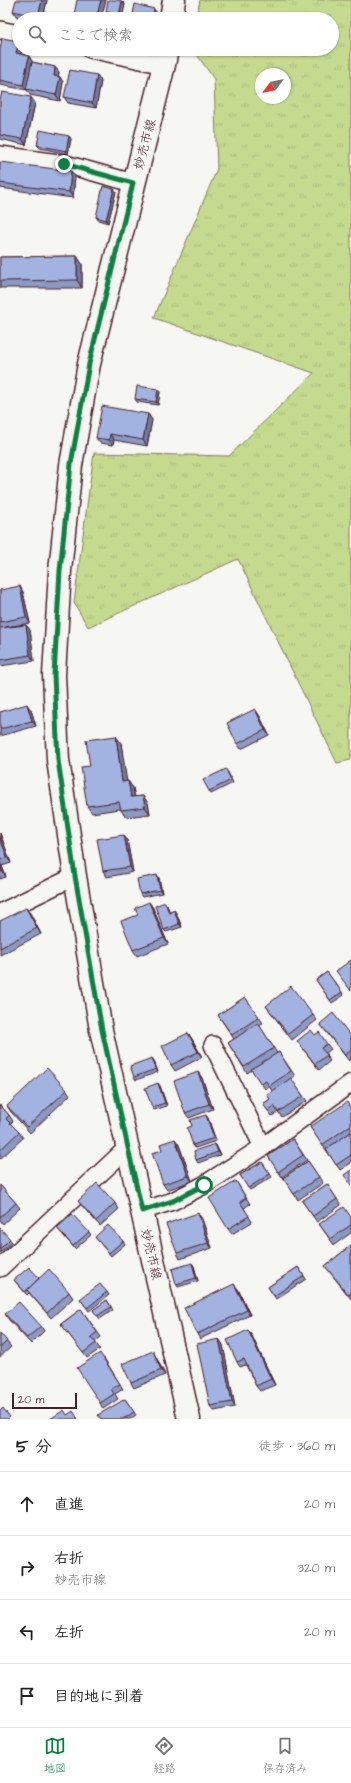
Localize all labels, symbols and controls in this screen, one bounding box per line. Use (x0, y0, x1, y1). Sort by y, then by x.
search box (12, 12, 339, 56)
icon: search (26, 23, 48, 45)
text: ここで検索 (58, 25, 133, 46)
north arrow (255, 68, 291, 104)
street label: 妙売市線 (130, 116, 161, 172)
route end (55, 155, 73, 173)
route start (195, 1176, 213, 1194)
street label: 妙売市線 (136, 1227, 166, 1283)
scale bar (12, 1391, 77, 1410)
text: 20 m (18, 1392, 44, 1407)
text: 5 分 (16, 1435, 52, 1459)
text: 徒歩 · 360 m (258, 1437, 335, 1455)
icon: ahead (16, 1493, 38, 1515)
text: 直進 (54, 1494, 84, 1515)
text: 20 m (304, 1495, 335, 1513)
text: 右折 (54, 1548, 84, 1569)
icon: right (16, 1557, 38, 1579)
text: 320 m (297, 1559, 335, 1577)
text: 妙売市線 (54, 1571, 106, 1589)
icon: left (16, 1621, 38, 1643)
text: 左折 (54, 1622, 84, 1643)
text: 20 m (304, 1623, 335, 1641)
icon: arrive (16, 1685, 38, 1707)
text: 目的地に到着 (54, 1686, 144, 1707)
tab: 地図 (44, 1735, 66, 1776)
tab: 経路 (153, 1735, 175, 1776)
tab: 保存済み (263, 1735, 307, 1776)

